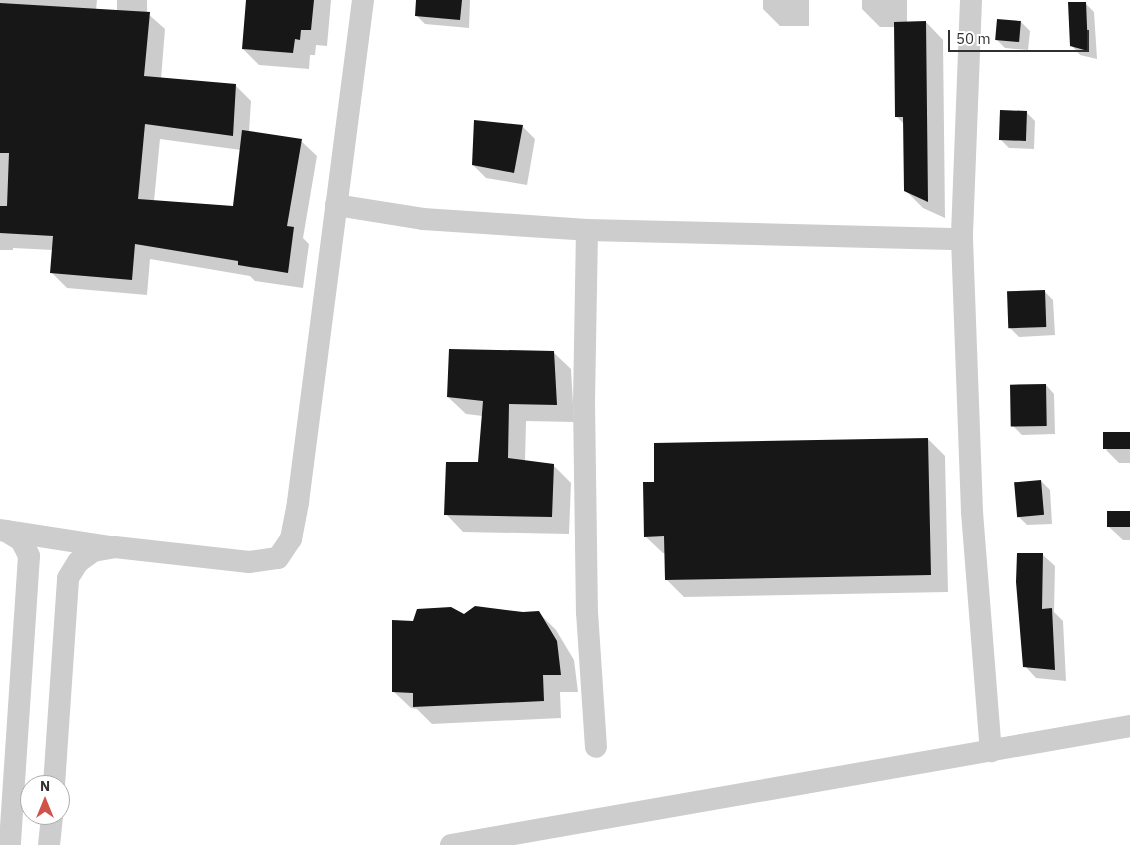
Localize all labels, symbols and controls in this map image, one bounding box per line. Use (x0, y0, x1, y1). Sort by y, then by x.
scale bar (950, 20, 1091, 52)
text: 50 m (956, 29, 991, 48)
north arrow (20, 775, 70, 825)
text: N (40, 777, 50, 795)

